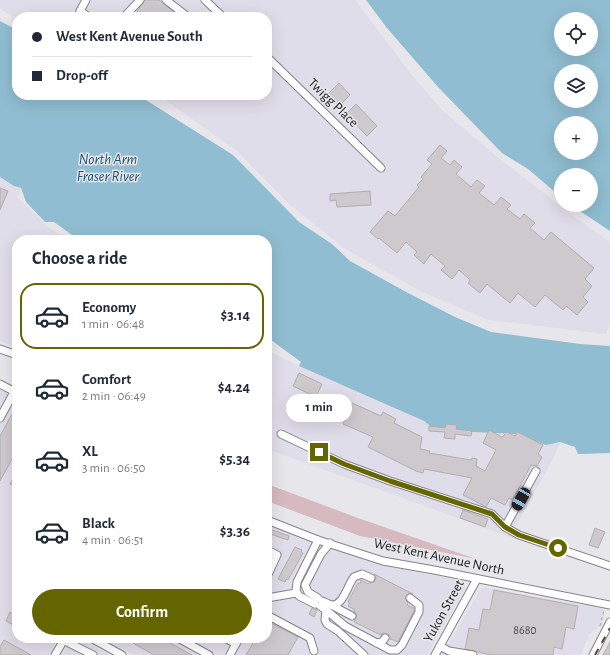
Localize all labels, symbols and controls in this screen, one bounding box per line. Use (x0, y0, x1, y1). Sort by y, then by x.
map controls (554, 12, 598, 212)
button: locate (554, 12, 598, 56)
text: West Kent Avenue South (56, 29, 203, 44)
button: layers (554, 64, 598, 108)
text: Drop-off (56, 68, 108, 83)
street label: Twigg Place (305, 76, 361, 130)
button: + (554, 116, 598, 160)
water label: North Arm Fraser River (77, 152, 140, 184)
button: − (554, 168, 598, 212)
text: Choose a ride (32, 250, 127, 268)
icon: car (34, 298, 70, 334)
text: Economy (82, 300, 136, 315)
text: $3.14 (220, 308, 250, 323)
text: 1 min · 06:48 (82, 318, 145, 331)
icon: car (34, 370, 70, 406)
text: Comfort (82, 372, 131, 387)
text: $4.24 (218, 380, 250, 395)
text: 2 min · 06:49 (82, 390, 146, 403)
callout: 1 min (286, 394, 352, 422)
text: 1 min (305, 401, 333, 414)
icon: car (34, 442, 70, 478)
route end (310, 443, 328, 461)
text: XL (82, 444, 98, 459)
text: $5.34 (219, 452, 250, 467)
text: 3 min · 06:50 (82, 462, 145, 475)
car (510, 486, 532, 512)
icon: car (34, 514, 70, 550)
text: Black (82, 516, 115, 531)
text: $3.36 (220, 524, 250, 539)
text: 4 min · 06:51 (82, 534, 144, 547)
street label: West Kent Avenue North (372, 536, 506, 578)
route start (549, 539, 567, 557)
street label: Yukon Street (421, 577, 467, 645)
button: Confirm (32, 589, 252, 635)
house number: 8680 (513, 624, 537, 636)

